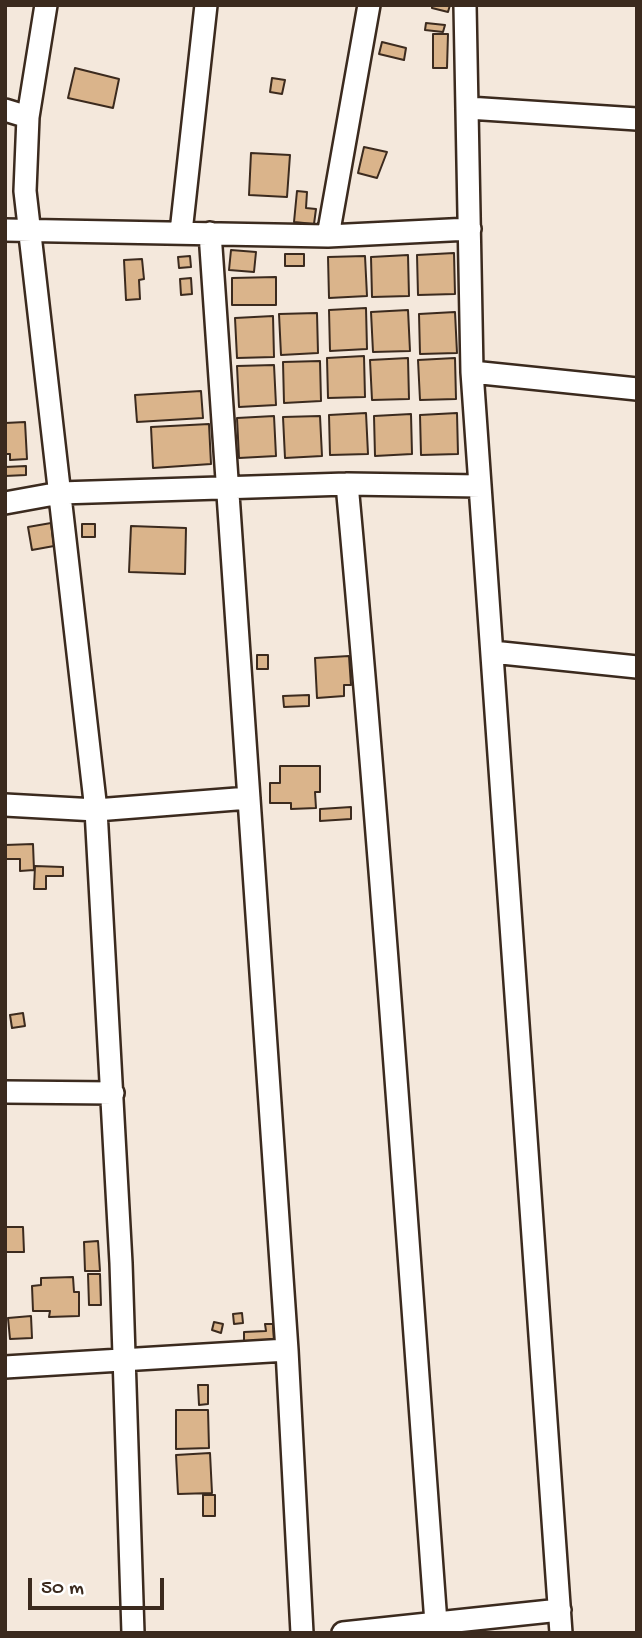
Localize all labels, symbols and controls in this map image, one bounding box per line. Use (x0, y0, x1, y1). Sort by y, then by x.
scale bar (32, 1564, 168, 1608)
text: 50 m (41, 1577, 84, 1602)

